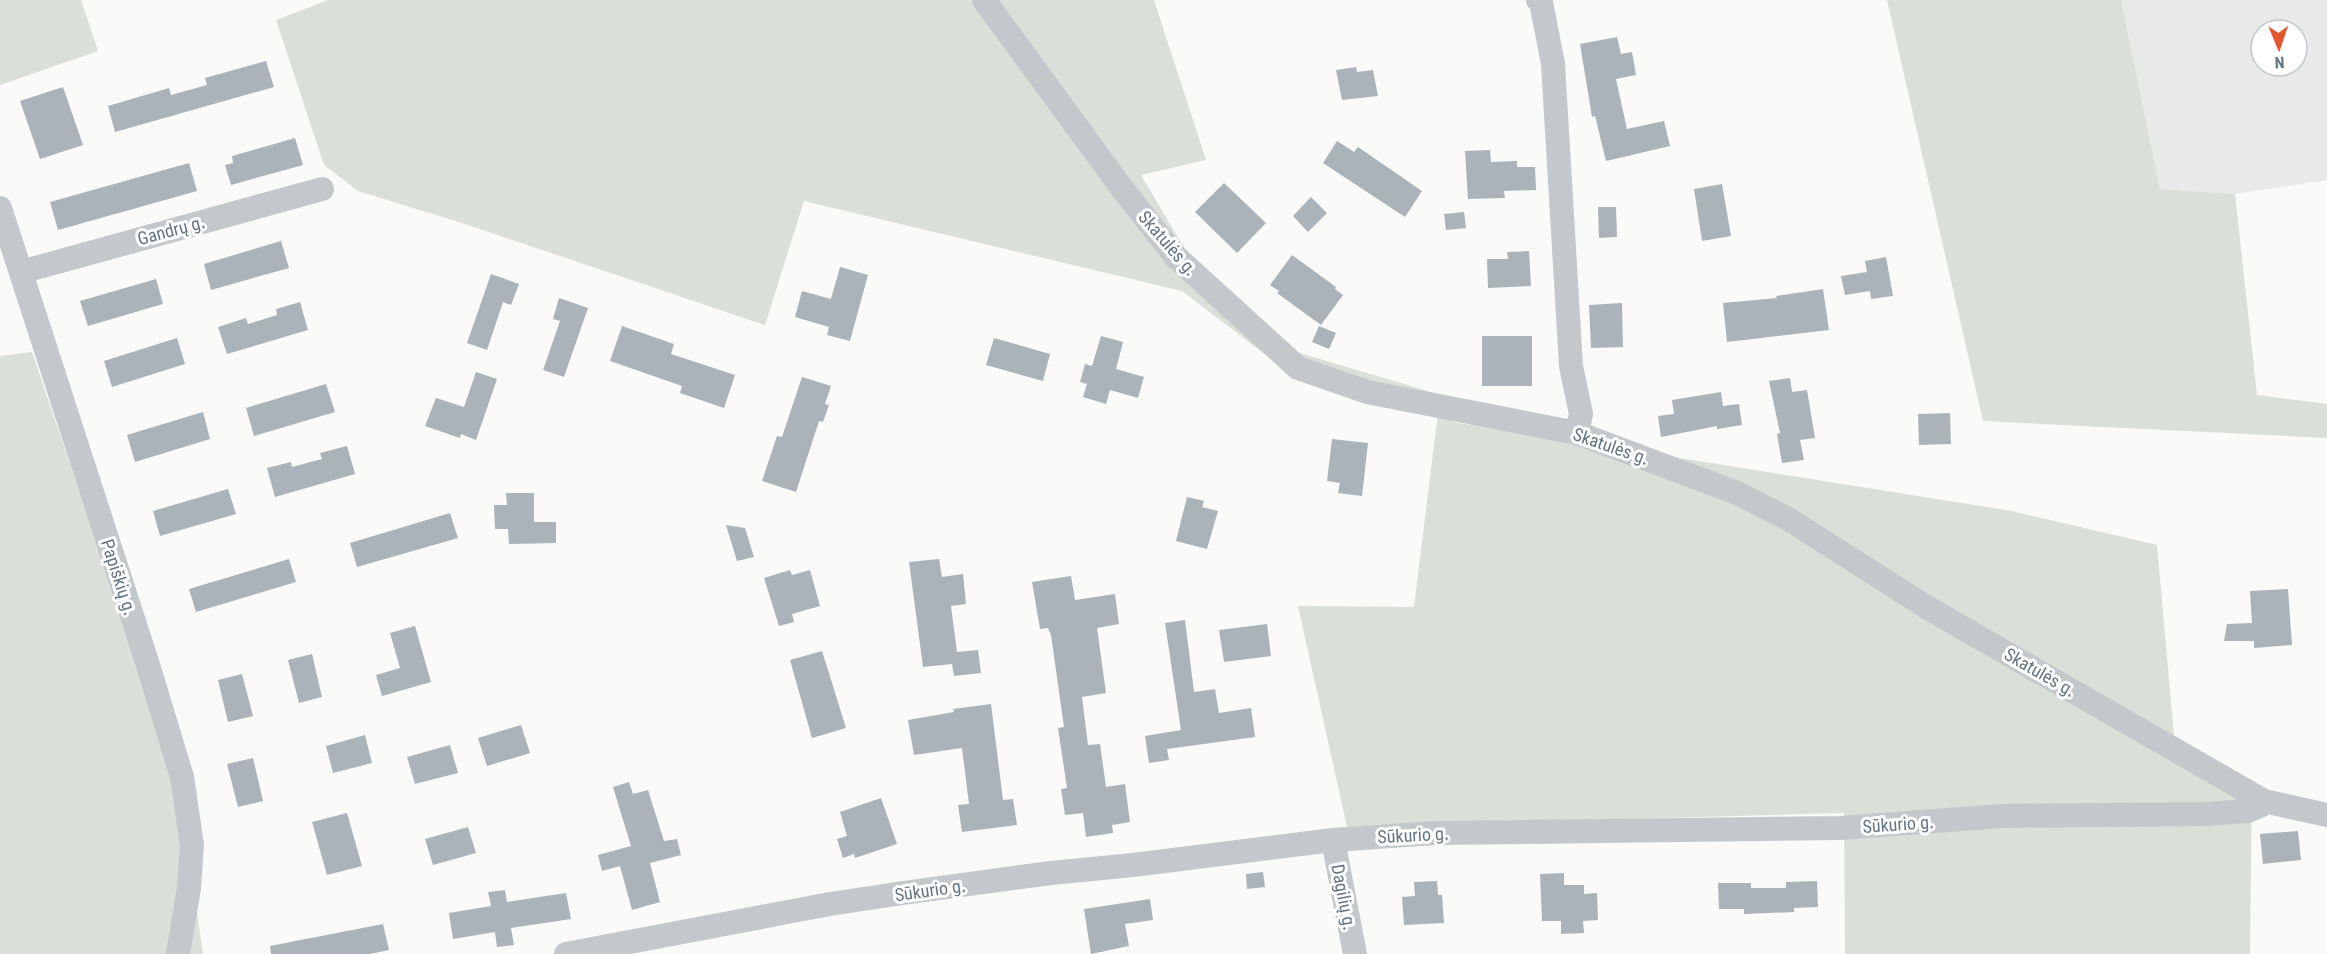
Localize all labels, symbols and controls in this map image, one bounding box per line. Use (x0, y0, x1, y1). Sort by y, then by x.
north arrow (2249, 18, 2309, 78)
text: N (2274, 53, 2285, 72)
street label: Skatulės g. (1134, 206, 1202, 280)
street label: Gandrų g. (135, 211, 207, 249)
street label: Skatulės g. (1570, 423, 1652, 469)
street label: Papiškių g. (97, 536, 141, 618)
street label: Skatulės g. (2001, 643, 2079, 701)
street label: Sūkurio g. (1862, 811, 1934, 837)
street label: Sūkurio g. (1377, 823, 1449, 847)
street label: Dagilių g. (1327, 862, 1361, 932)
street label: Sūkurio g. (893, 875, 967, 905)

